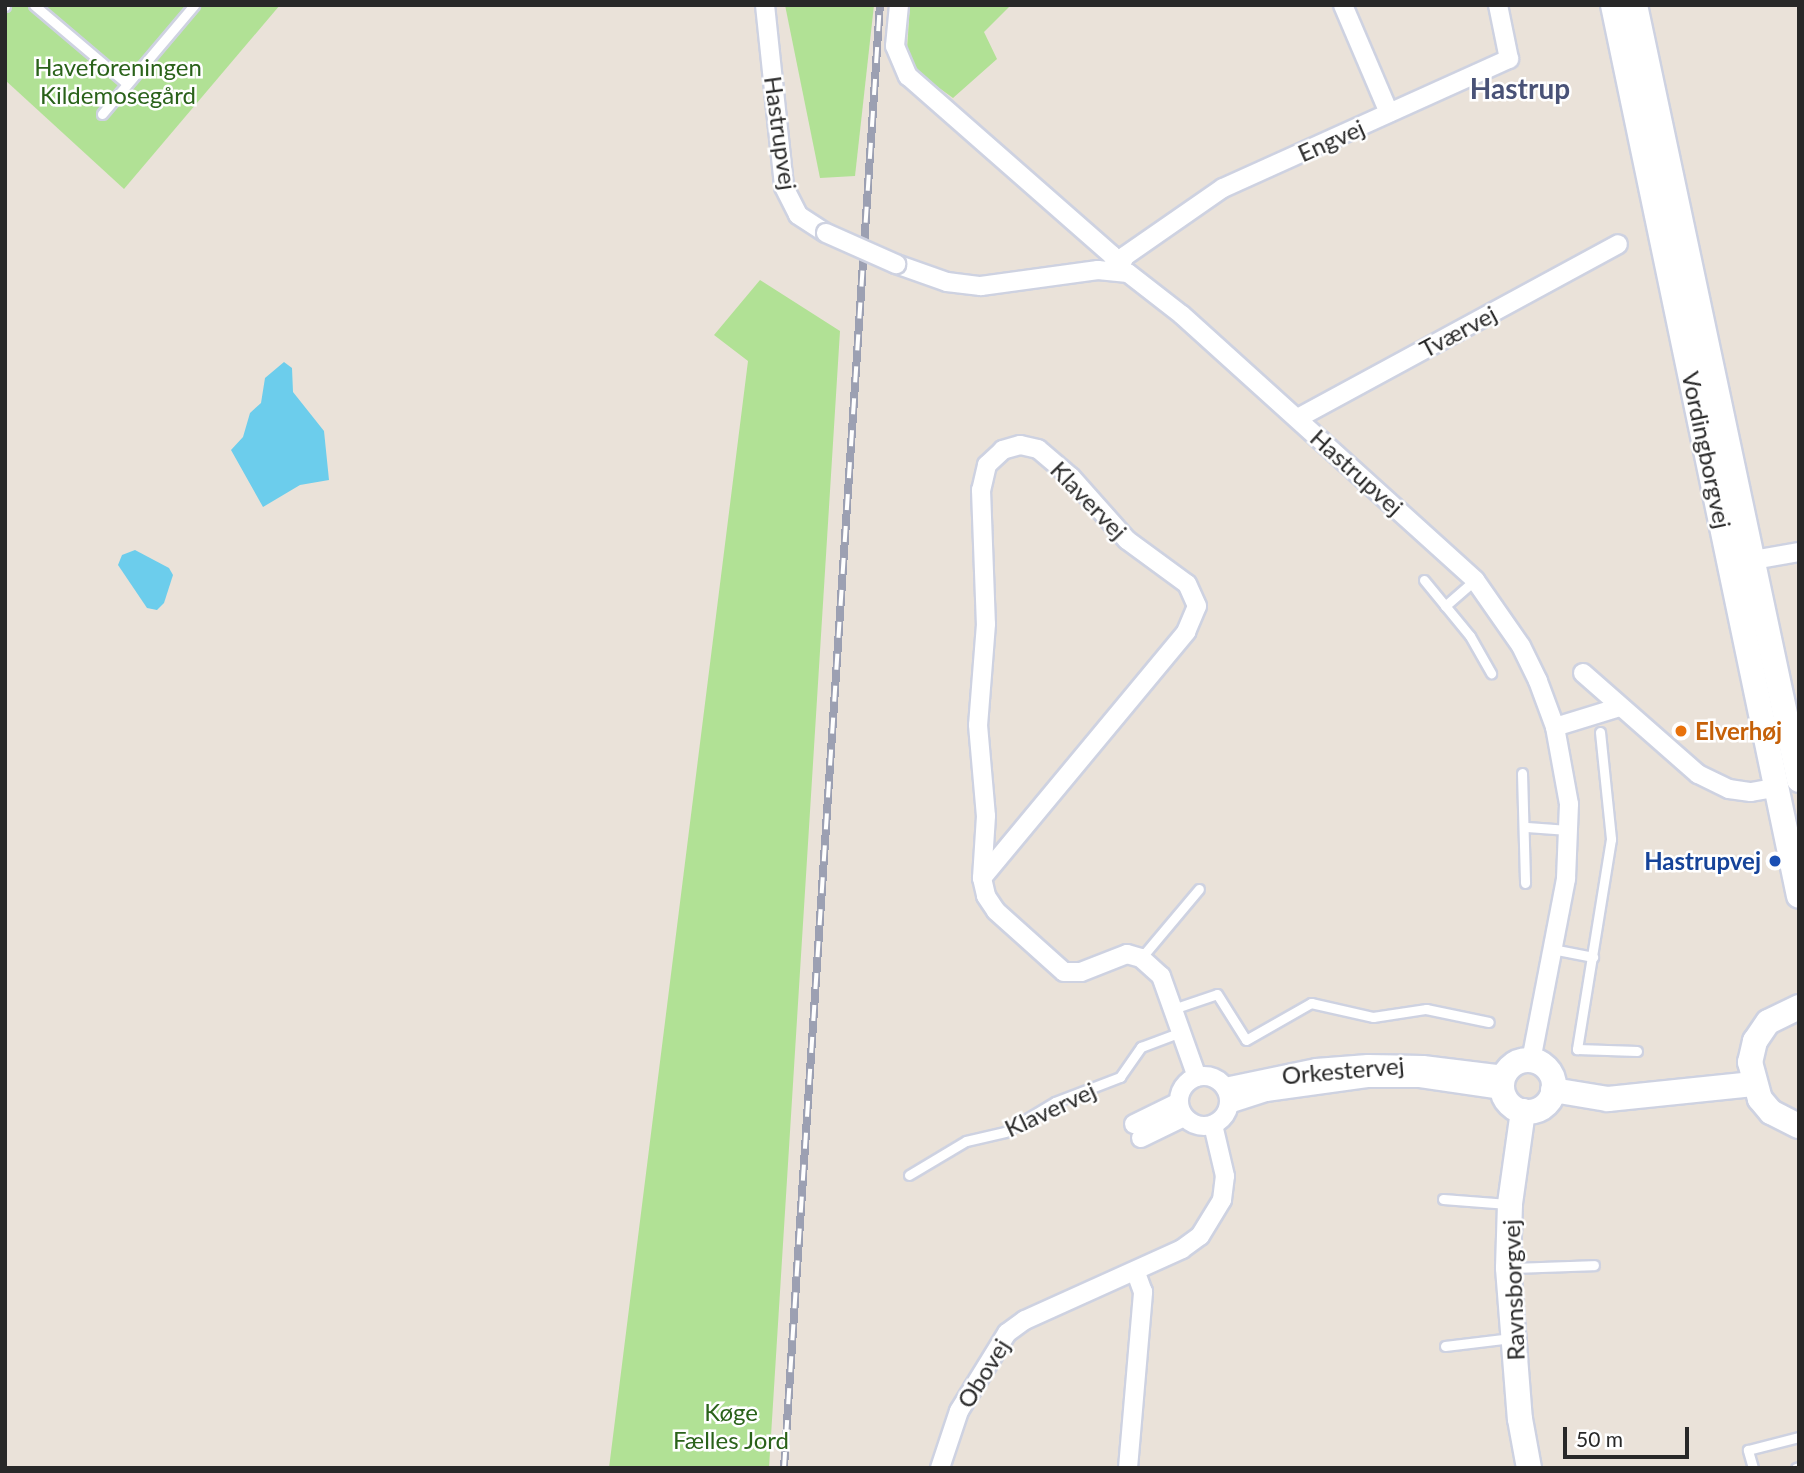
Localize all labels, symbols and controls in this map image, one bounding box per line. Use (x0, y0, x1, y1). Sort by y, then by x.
park label: Haveforeningen Kildemosegård (34, 53, 202, 109)
district label: Hastrup (1470, 71, 1570, 105)
street label: Hastrupvej (759, 74, 803, 192)
street label: Engvej (1293, 113, 1369, 167)
street label: Tværvej (1415, 299, 1501, 363)
street label: Vordingborgvej (1676, 369, 1738, 531)
street label: Hastrupvej (1305, 423, 1409, 521)
street label: Klavervej (1045, 455, 1133, 545)
place label: Elverhøj (1695, 717, 1782, 745)
marker: Elverhøj (1673, 723, 1689, 739)
place label: Hastrupvej (1644, 847, 1761, 875)
marker: Hastrupvej (1767, 853, 1783, 869)
street label: Orkestervej (1281, 1050, 1405, 1090)
street label: Klavervej (1000, 1075, 1100, 1143)
street label: Ravnsborgvej (1496, 1219, 1530, 1361)
street label: Obovej (951, 1333, 1015, 1413)
park label: Køge Fælles Jord (673, 1398, 789, 1454)
scale bar (1566, 1414, 1692, 1458)
text: 50 m (1576, 1426, 1623, 1451)

